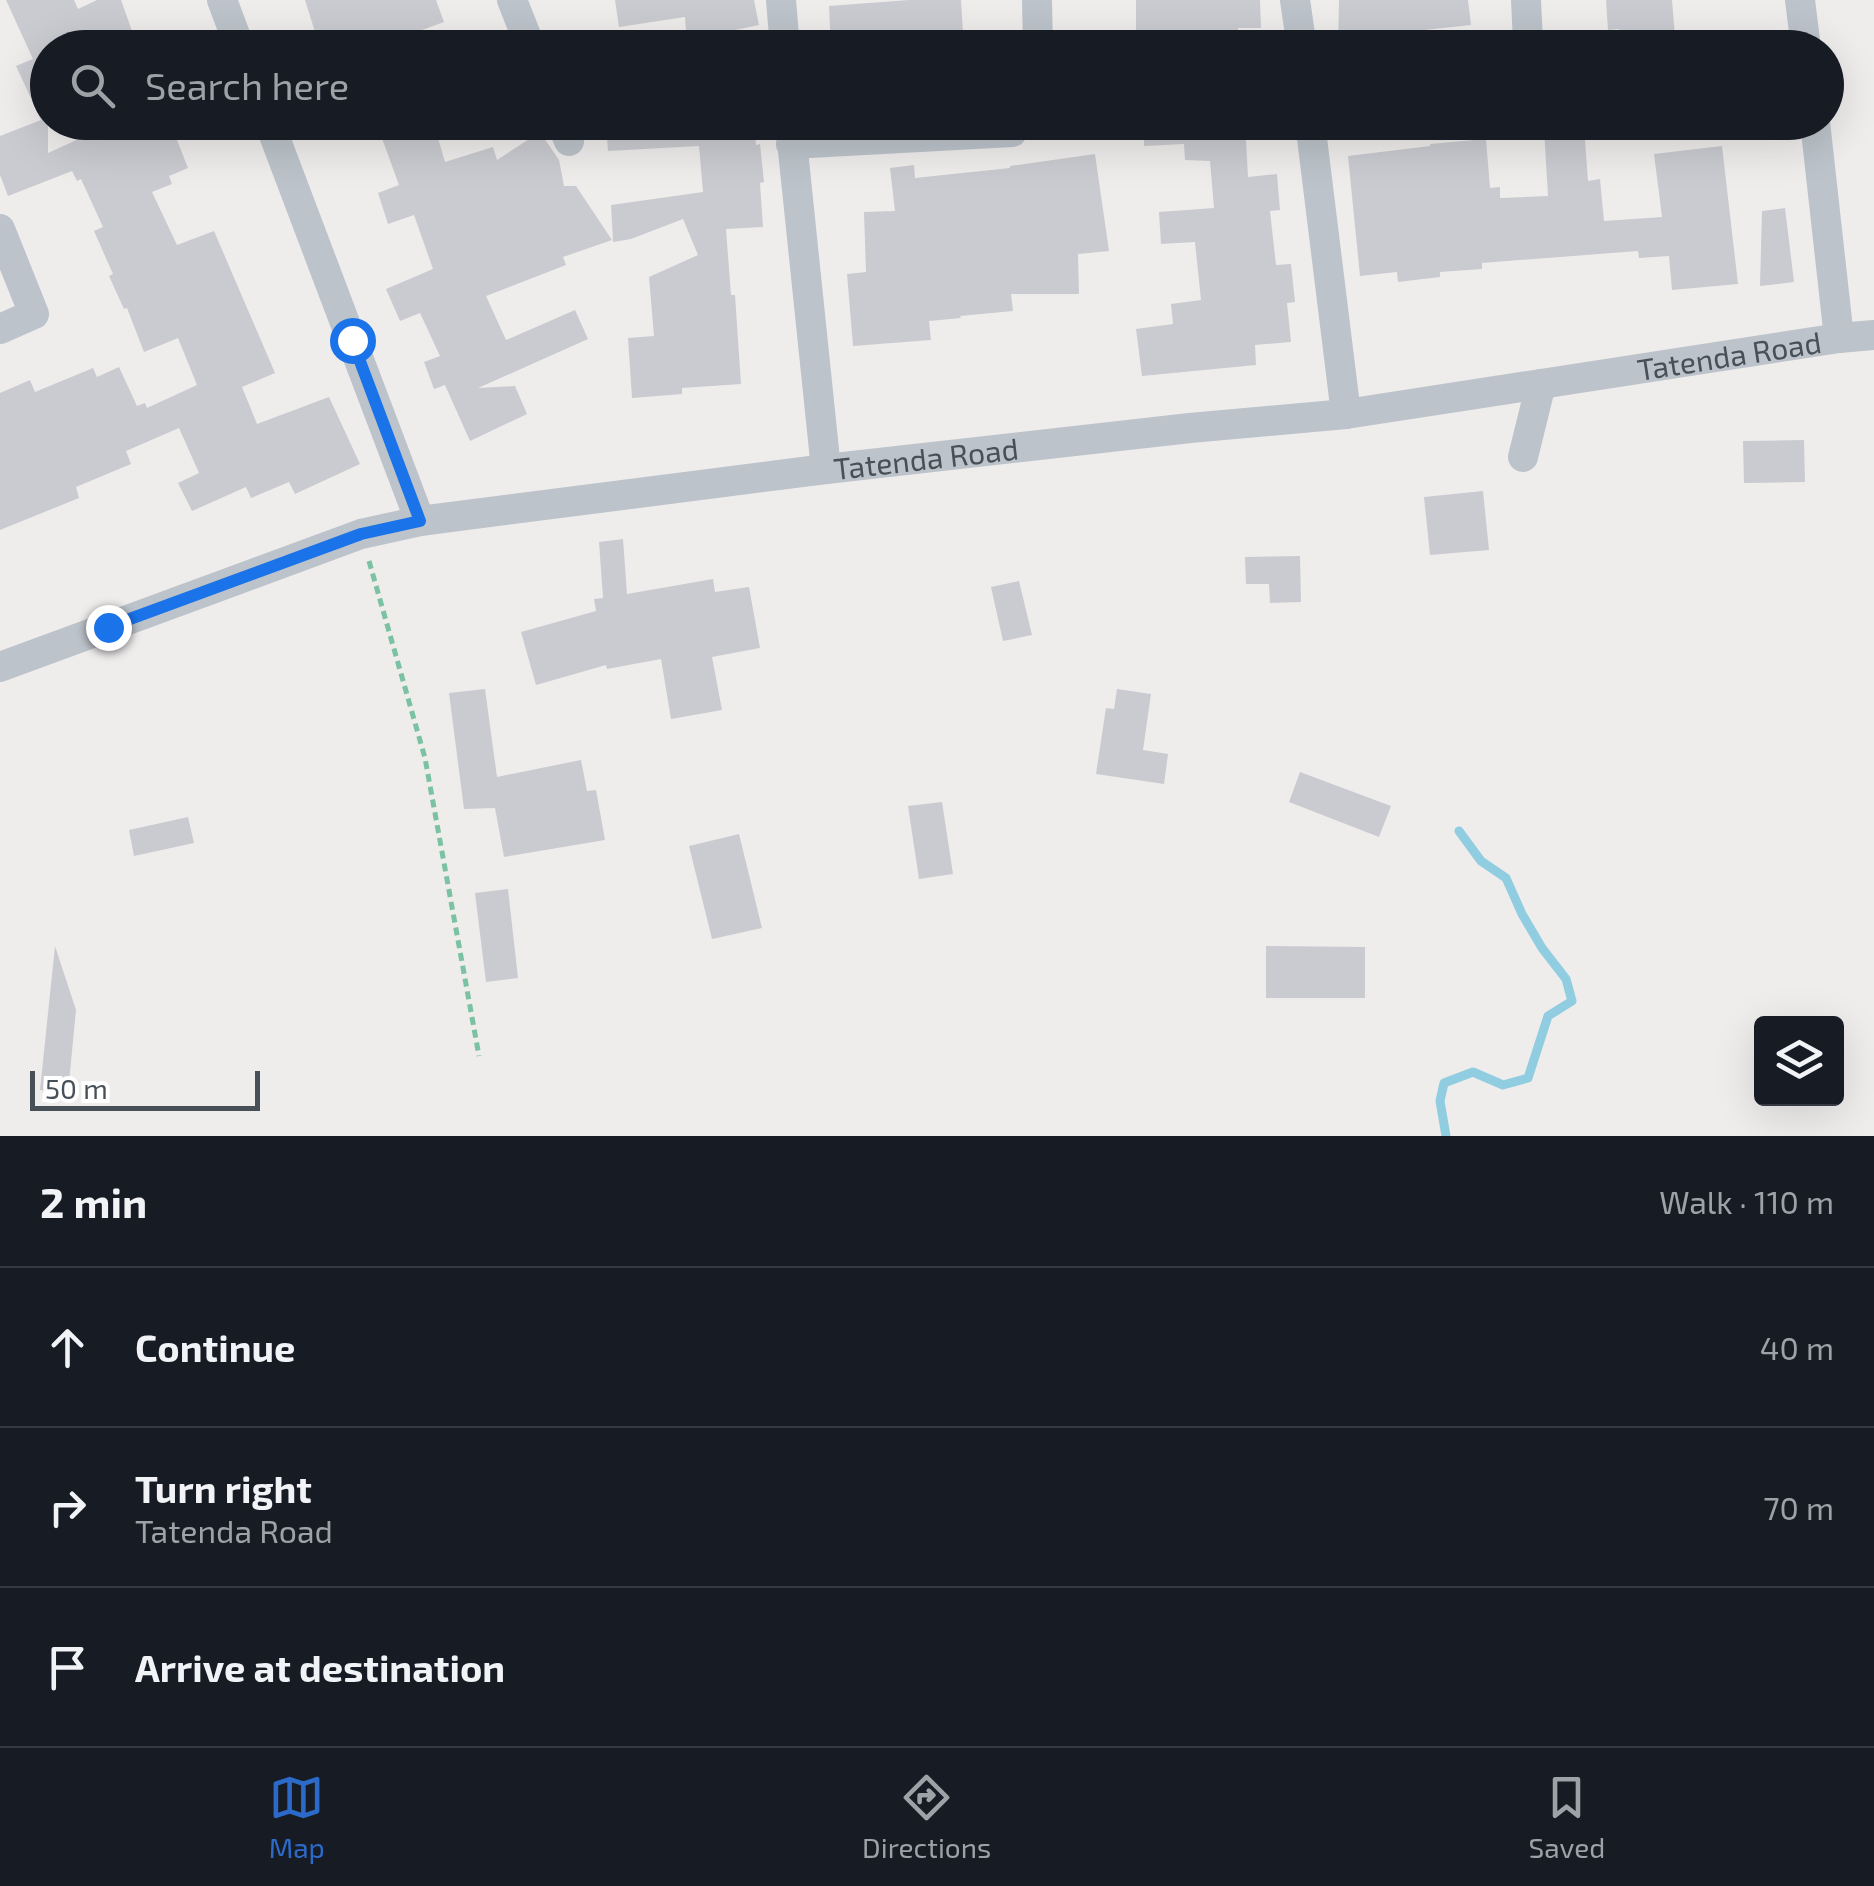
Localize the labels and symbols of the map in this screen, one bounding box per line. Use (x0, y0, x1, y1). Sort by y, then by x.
route start (330, 318, 376, 364)
street label: Tatenda Road (1635, 323, 1824, 387)
street label: Tatenda Road (832, 429, 1020, 486)
route end (86, 605, 132, 651)
scale bar (30, 1066, 260, 1110)

